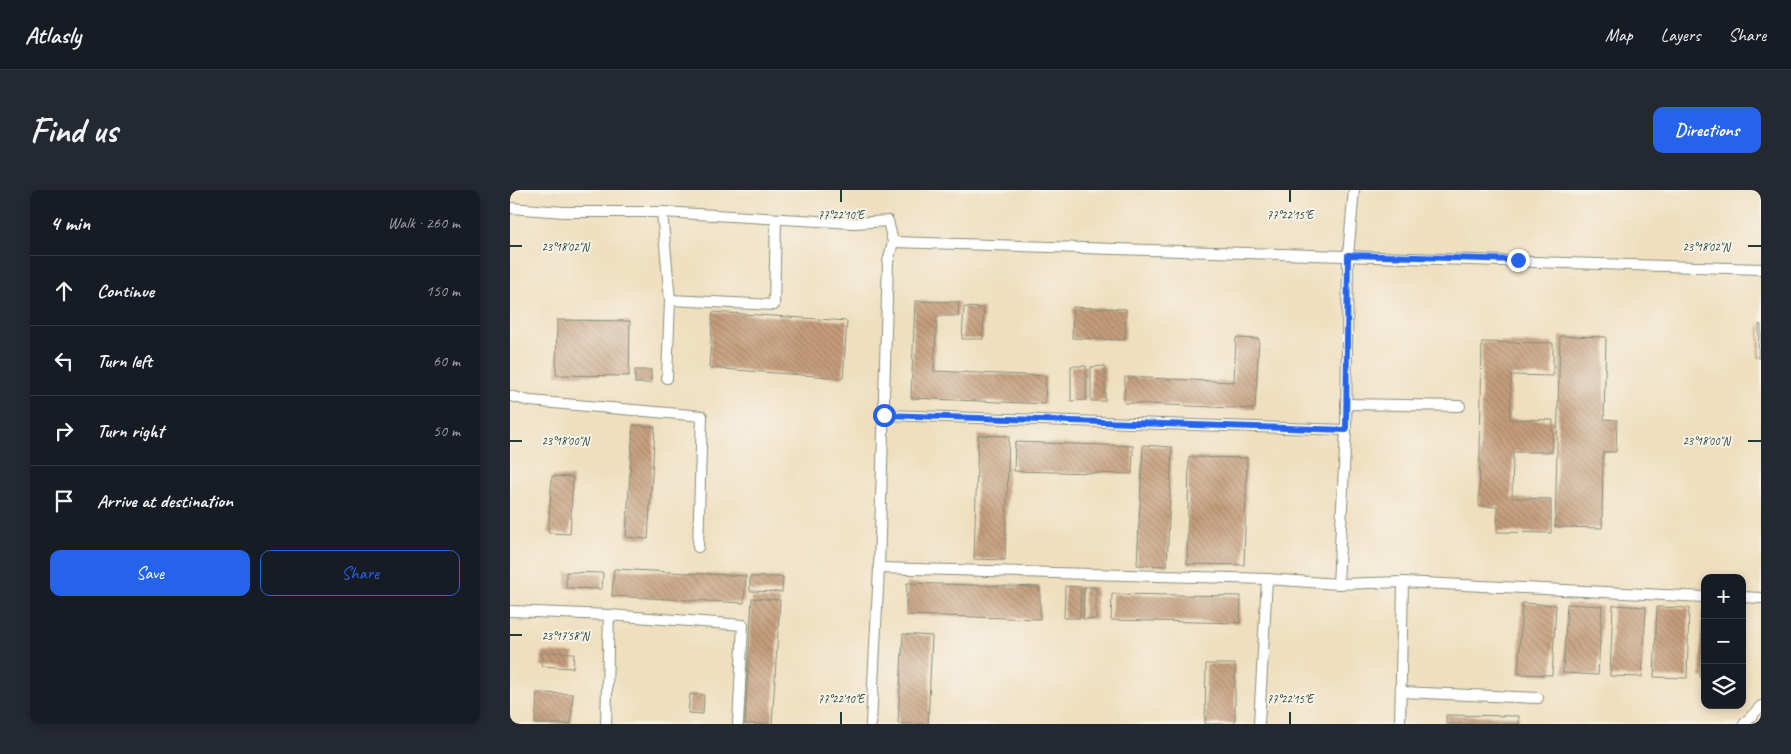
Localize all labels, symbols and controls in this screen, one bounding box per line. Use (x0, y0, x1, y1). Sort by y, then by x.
text: Atlasly (25, 20, 81, 50)
text: Map (1605, 24, 1633, 46)
text: Layers (1661, 24, 1700, 46)
text: Share (1728, 24, 1766, 46)
button: Directions (1653, 107, 1761, 153)
text: Find us (30, 108, 117, 153)
text: 77°22'10"E (818, 207, 866, 223)
text: 77°22'15"E (1267, 207, 1315, 223)
text: 4 min (50, 210, 90, 236)
text: Walk · 260 m (388, 213, 460, 233)
text: 23°18'02"N (541, 239, 590, 255)
text: 23°18'02"N (1682, 239, 1731, 255)
route end (1507, 249, 1530, 272)
icon: ahead (50, 277, 78, 305)
text: Continue (97, 279, 154, 303)
text: 150 m (426, 281, 460, 301)
icon: left (50, 347, 78, 375)
text: Turn left (97, 349, 152, 373)
text: 60 m (433, 351, 460, 371)
route start (873, 404, 896, 427)
icon: right (50, 417, 78, 445)
text: Turn right (97, 419, 164, 443)
text: 50 m (433, 421, 460, 441)
text: 23°18'00"N (541, 433, 590, 449)
text: 23°18'00"N (1682, 433, 1731, 449)
icon: arrive (50, 487, 78, 515)
text: Arrive at destination (97, 489, 233, 513)
button: Save (50, 550, 250, 596)
button: Share (260, 550, 460, 596)
map controls (1701, 574, 1746, 709)
button: + (1701, 574, 1746, 619)
button: − (1701, 619, 1746, 664)
text: 23°17'58"N (541, 628, 590, 644)
button: layers (1701, 664, 1746, 709)
text: 77°22'10"E (818, 691, 866, 707)
text: 77°22'15"E (1267, 691, 1315, 707)

